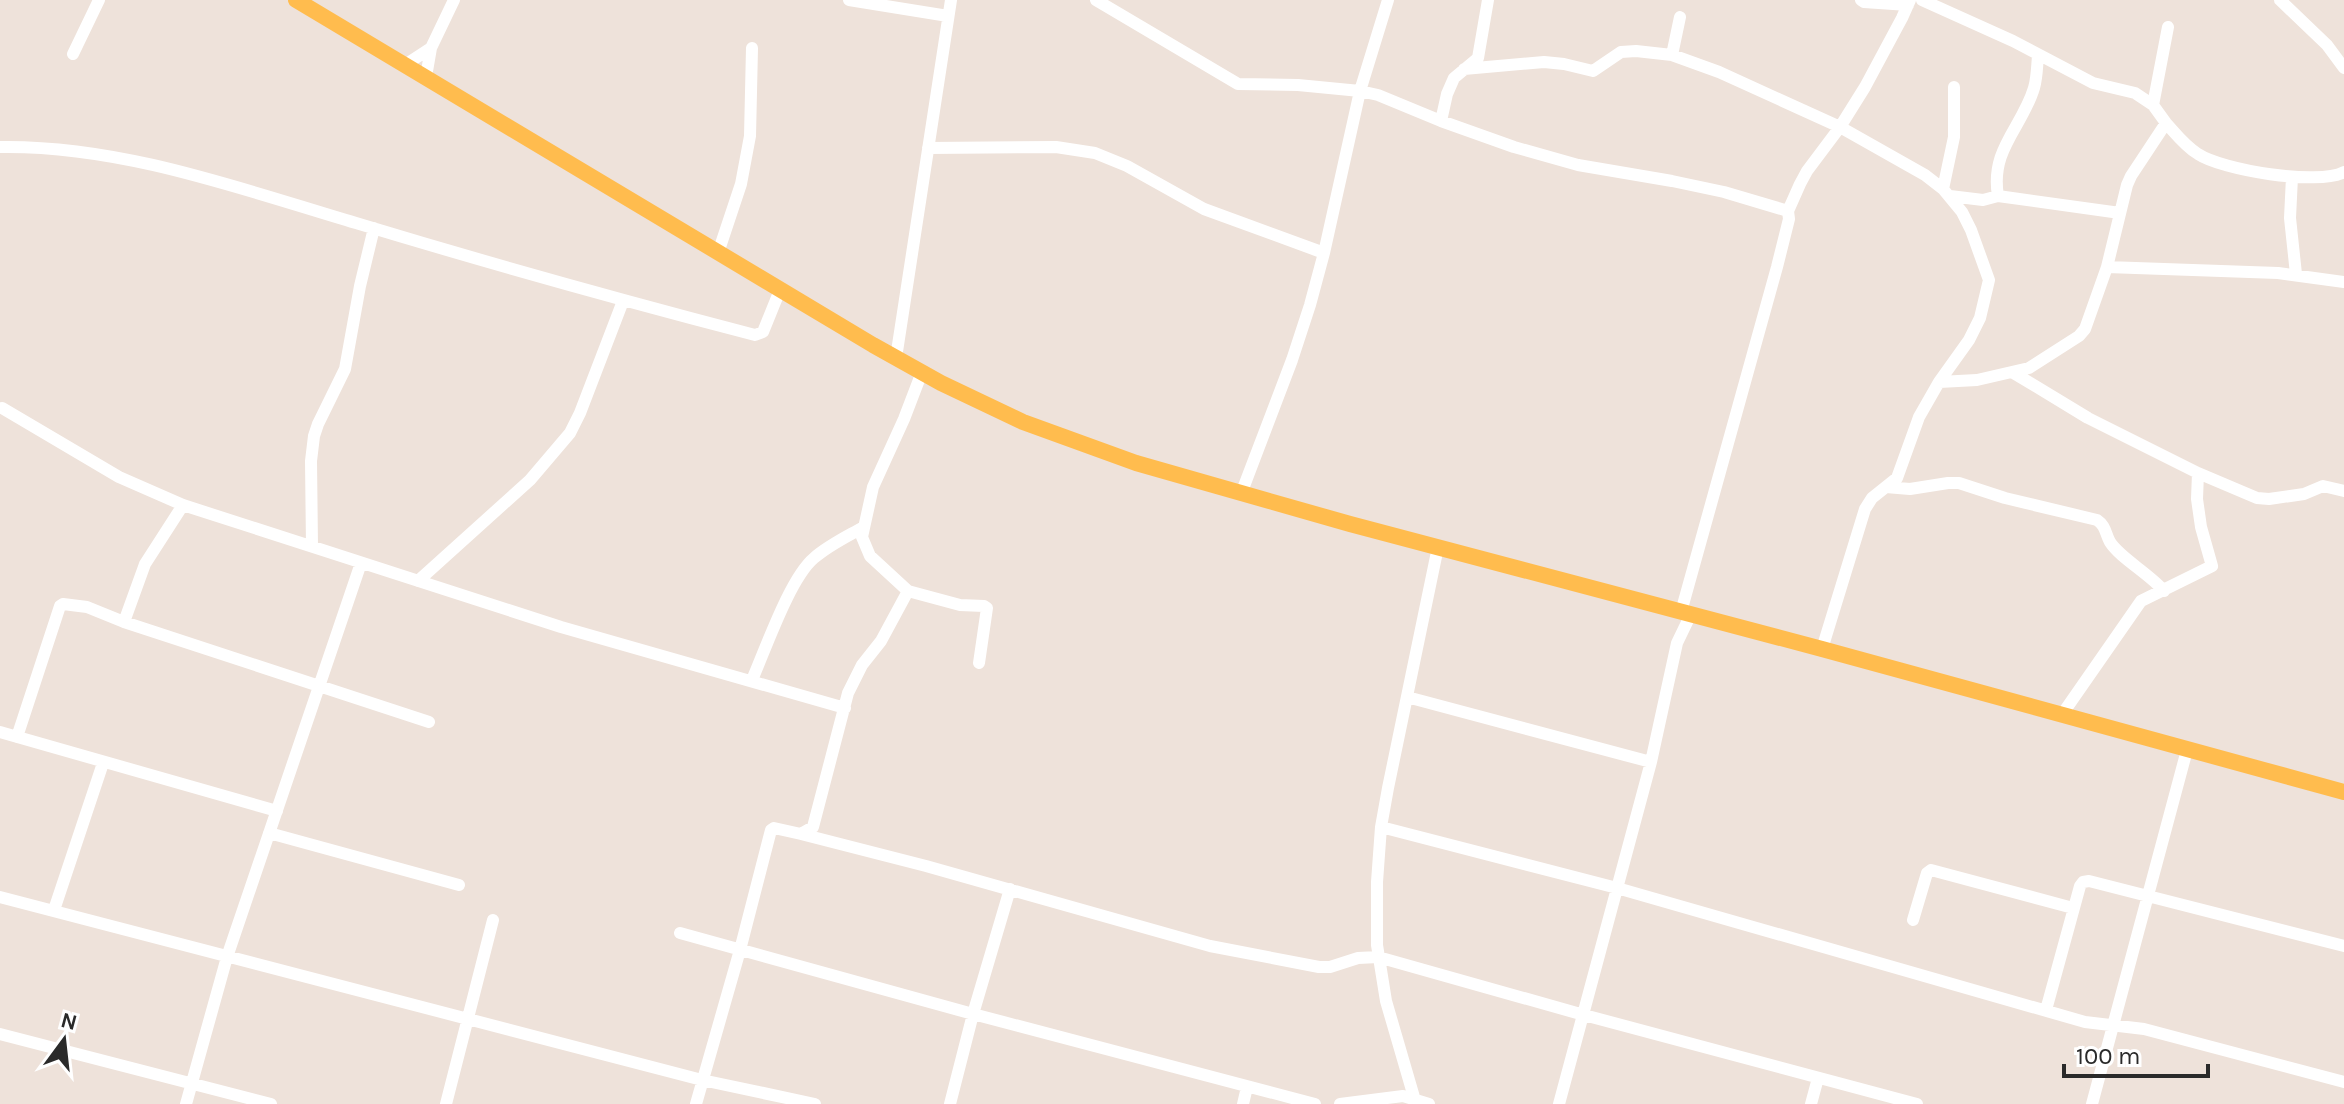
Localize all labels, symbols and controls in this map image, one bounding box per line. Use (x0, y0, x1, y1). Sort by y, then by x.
north arrow (24, 1000, 104, 1080)
text: N (58, 1007, 80, 1036)
scale bar (2064, 1028, 2208, 1078)
text: 100 m (2076, 1042, 2141, 1070)

